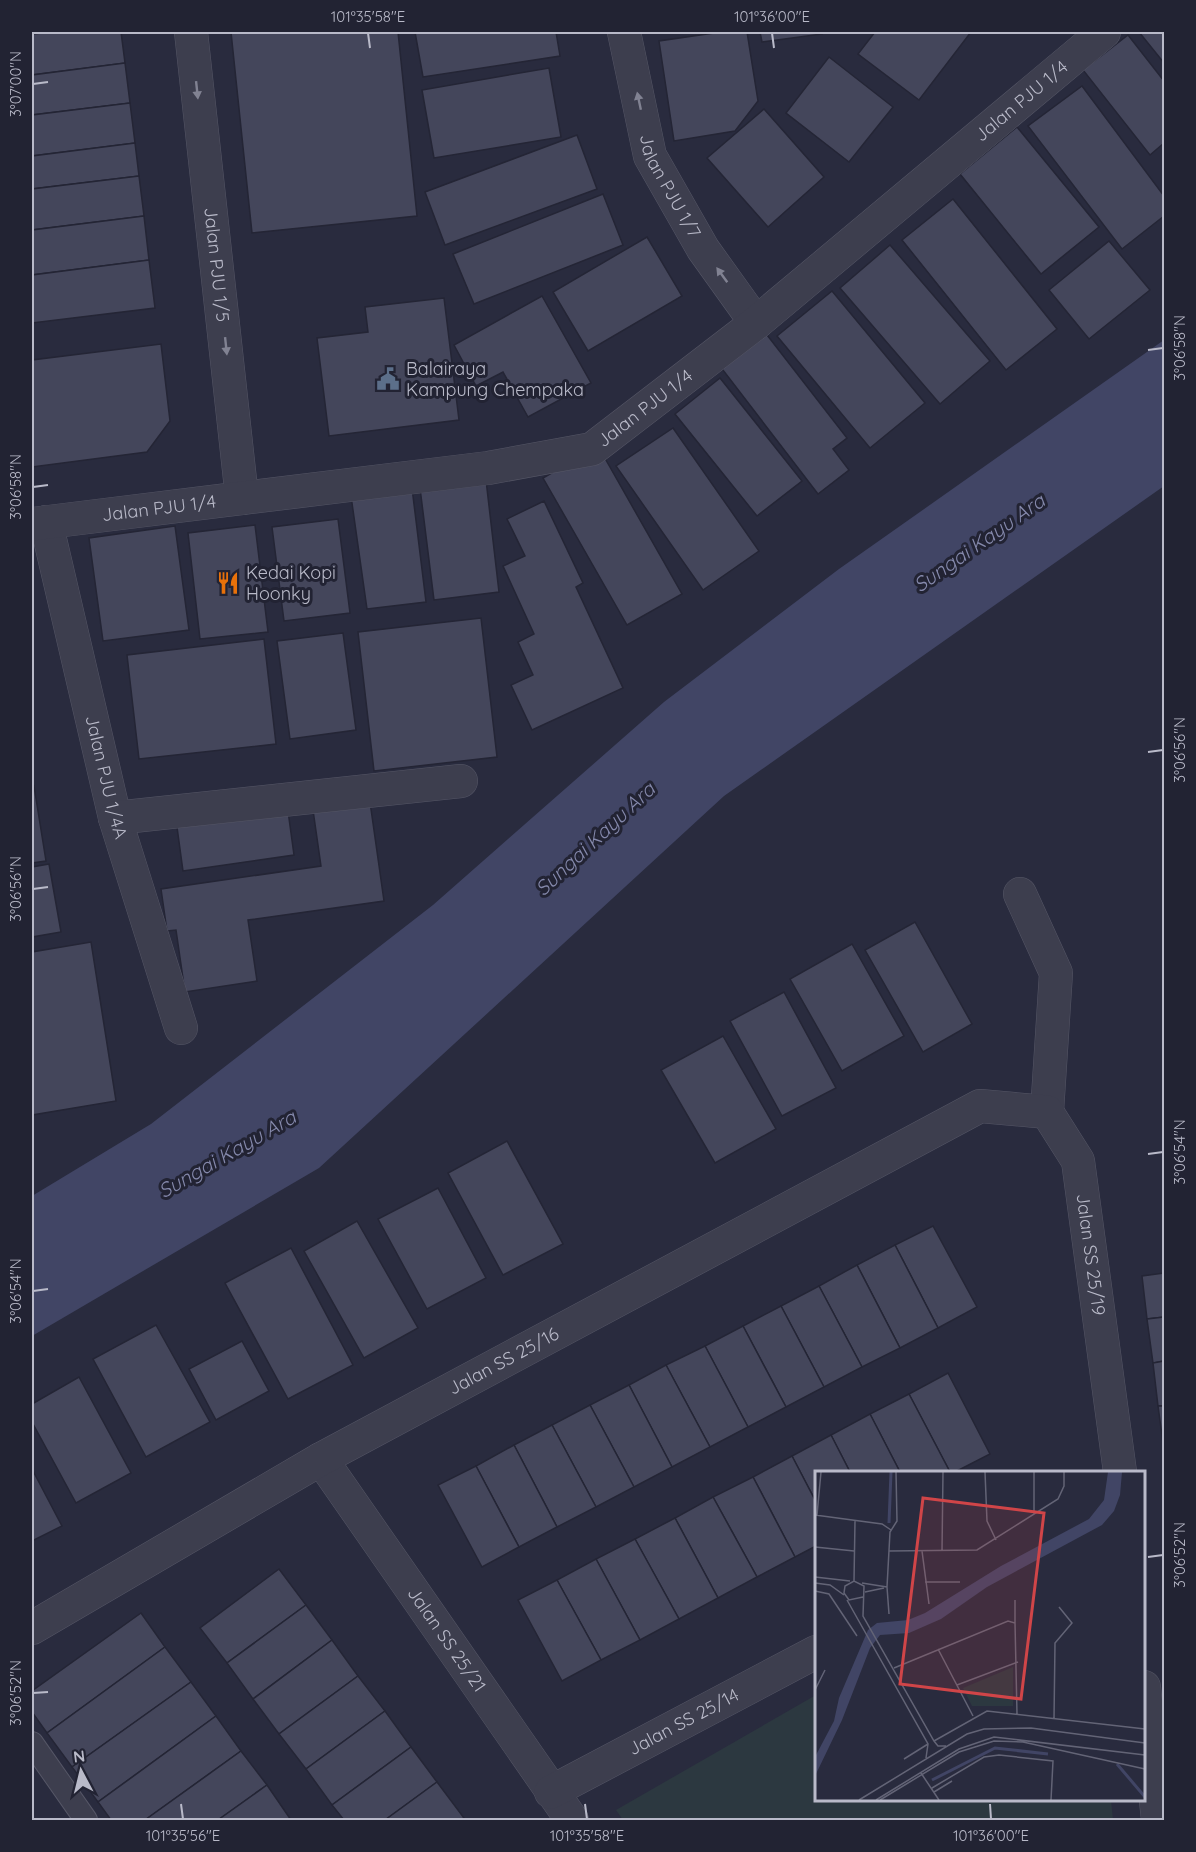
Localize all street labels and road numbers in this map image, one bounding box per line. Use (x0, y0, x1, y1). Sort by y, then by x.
street label: Jalan PJU 1/4 (970, 55, 1072, 146)
street label: Jalan PJU 1/7 (635, 132, 706, 242)
street label: Jalan PJU 1/5 (199, 206, 235, 323)
street label: Jalan PJU 1/4 (592, 364, 697, 452)
street label: Jalan PJU 1/4 (101, 490, 217, 526)
street label: Jalan PJU 1/4A (80, 713, 133, 842)
street label: Jalan SS 25/19 (1072, 1192, 1111, 1317)
street label: Jalan SS 25/16 (444, 1322, 563, 1400)
street label: Jalan SS 25/21 (403, 1582, 491, 1696)
street label: Jalan SS 25/14 (624, 1683, 743, 1760)

